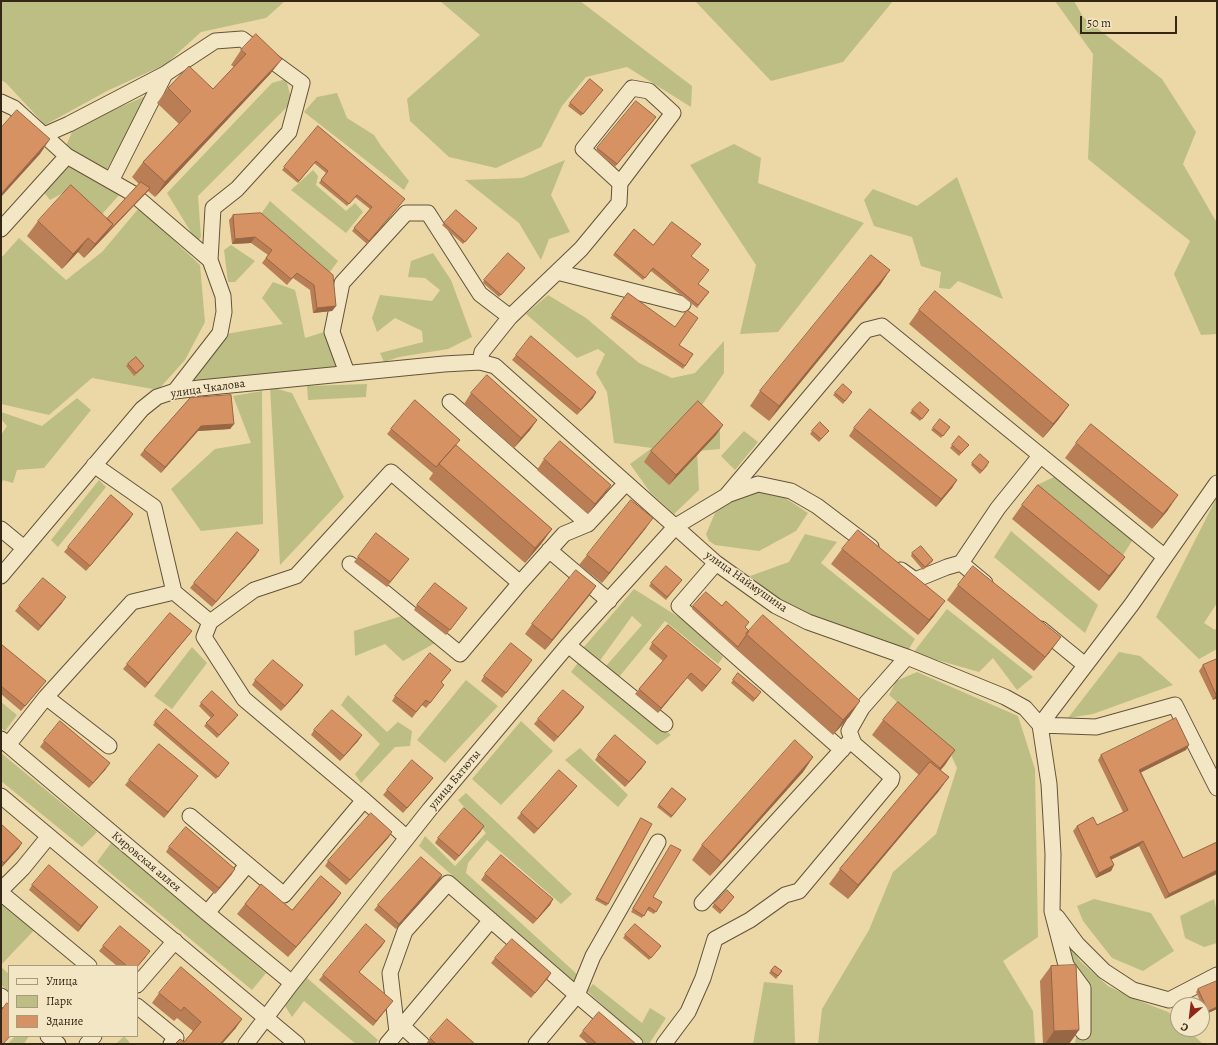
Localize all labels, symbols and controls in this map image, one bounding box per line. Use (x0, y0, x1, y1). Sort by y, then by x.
scale bar (1082, 8, 1179, 34)
text: 50 m (1087, 15, 1111, 31)
street label: улица Чкалова (170, 377, 246, 401)
street label: улица Наймушина (702, 548, 790, 616)
street label: улица Батюты (426, 747, 484, 813)
street label: Кировская аллея (108, 829, 184, 895)
legend (8, 965, 138, 1037)
text: Улица (46, 973, 77, 989)
text: Парк (46, 993, 72, 1009)
north arrow (1170, 997, 1210, 1037)
text: Здание (46, 1013, 83, 1029)
text: С (1178, 1019, 1191, 1035)

